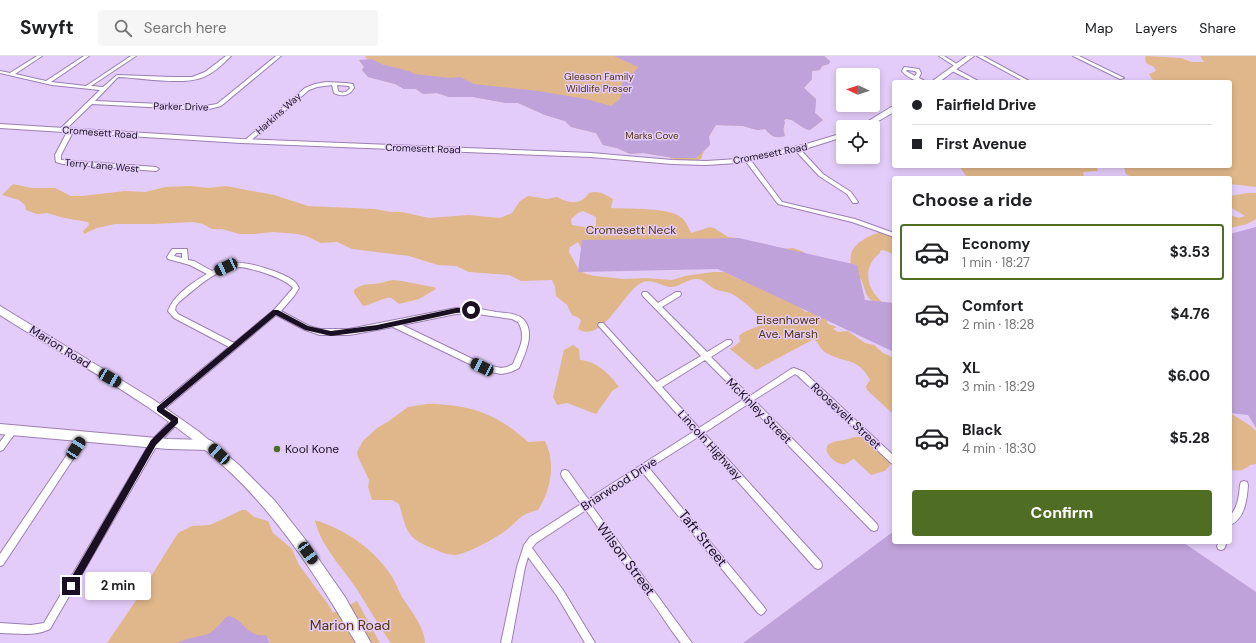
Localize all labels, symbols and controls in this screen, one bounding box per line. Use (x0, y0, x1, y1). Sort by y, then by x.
search box (98, 10, 378, 46)
text: Swyft (20, 15, 74, 40)
icon: search (112, 17, 134, 39)
text: Search here (144, 18, 227, 38)
text: Map (1085, 19, 1113, 37)
text: Layers (1135, 19, 1177, 37)
text: Share (1199, 19, 1236, 37)
north arrow (836, 68, 880, 112)
map controls (836, 68, 880, 164)
park label: Gleason Family Wildlife Preser (564, 70, 634, 95)
street label: Harkins Way (253, 89, 304, 137)
text: Fairfield Drive (936, 95, 1036, 115)
street label: Parker Drive (153, 100, 209, 113)
button: locate (836, 120, 880, 164)
street label: Cromesett Road (62, 123, 138, 142)
park label: Marks Cove (625, 129, 679, 142)
text: First Avenue (936, 134, 1027, 154)
street label: Cromesett Road (732, 140, 808, 167)
street label: Cromesett Road (385, 141, 461, 156)
street label: Terry Lane West (64, 156, 140, 175)
text: Choose a ride (912, 188, 1033, 212)
park label: Cromesett Neck (586, 222, 676, 238)
icon: car (914, 234, 950, 270)
text: Economy (962, 234, 1030, 254)
text: $3.53 (1170, 242, 1210, 262)
text: 1 min · 18:27 (962, 254, 1030, 271)
car (213, 256, 239, 278)
icon: car (914, 296, 950, 332)
text: Comfort (962, 296, 1023, 316)
route start (462, 301, 480, 319)
text: $4.76 (1170, 304, 1210, 324)
park label: Eisenhower Ave. Marsh (756, 312, 820, 342)
text: 2 min · 18:28 (962, 316, 1034, 333)
street label: Marion Road (26, 322, 94, 372)
car (469, 356, 495, 378)
icon: car (914, 358, 950, 394)
text: XL (962, 358, 980, 378)
text: $6.00 (1168, 366, 1210, 386)
car (97, 367, 123, 389)
street label: McKinley Street (723, 375, 796, 448)
text: 3 min · 18:29 (962, 378, 1035, 395)
street label: Roosevelt Street (807, 379, 885, 453)
street label: Lincoln Highway (674, 406, 746, 484)
icon: car (914, 420, 950, 456)
text: Black (962, 420, 1002, 440)
text: $5.28 (1170, 428, 1210, 448)
car (64, 435, 88, 461)
text: 4 min · 18:30 (962, 440, 1036, 457)
place label: Kool Kone (285, 441, 339, 457)
car (206, 442, 232, 466)
marker: Kool Kone (272, 444, 282, 454)
street label: Briarwood Drive (578, 453, 660, 515)
button: Confirm (912, 490, 1212, 536)
street label: Taft Street (675, 506, 731, 570)
street label: Wilson Street (593, 519, 659, 599)
car (296, 540, 320, 566)
callout: 2 min (85, 572, 151, 600)
route end (62, 577, 80, 595)
text: 2 min (101, 577, 135, 594)
park label: Marion Road (310, 616, 390, 634)

